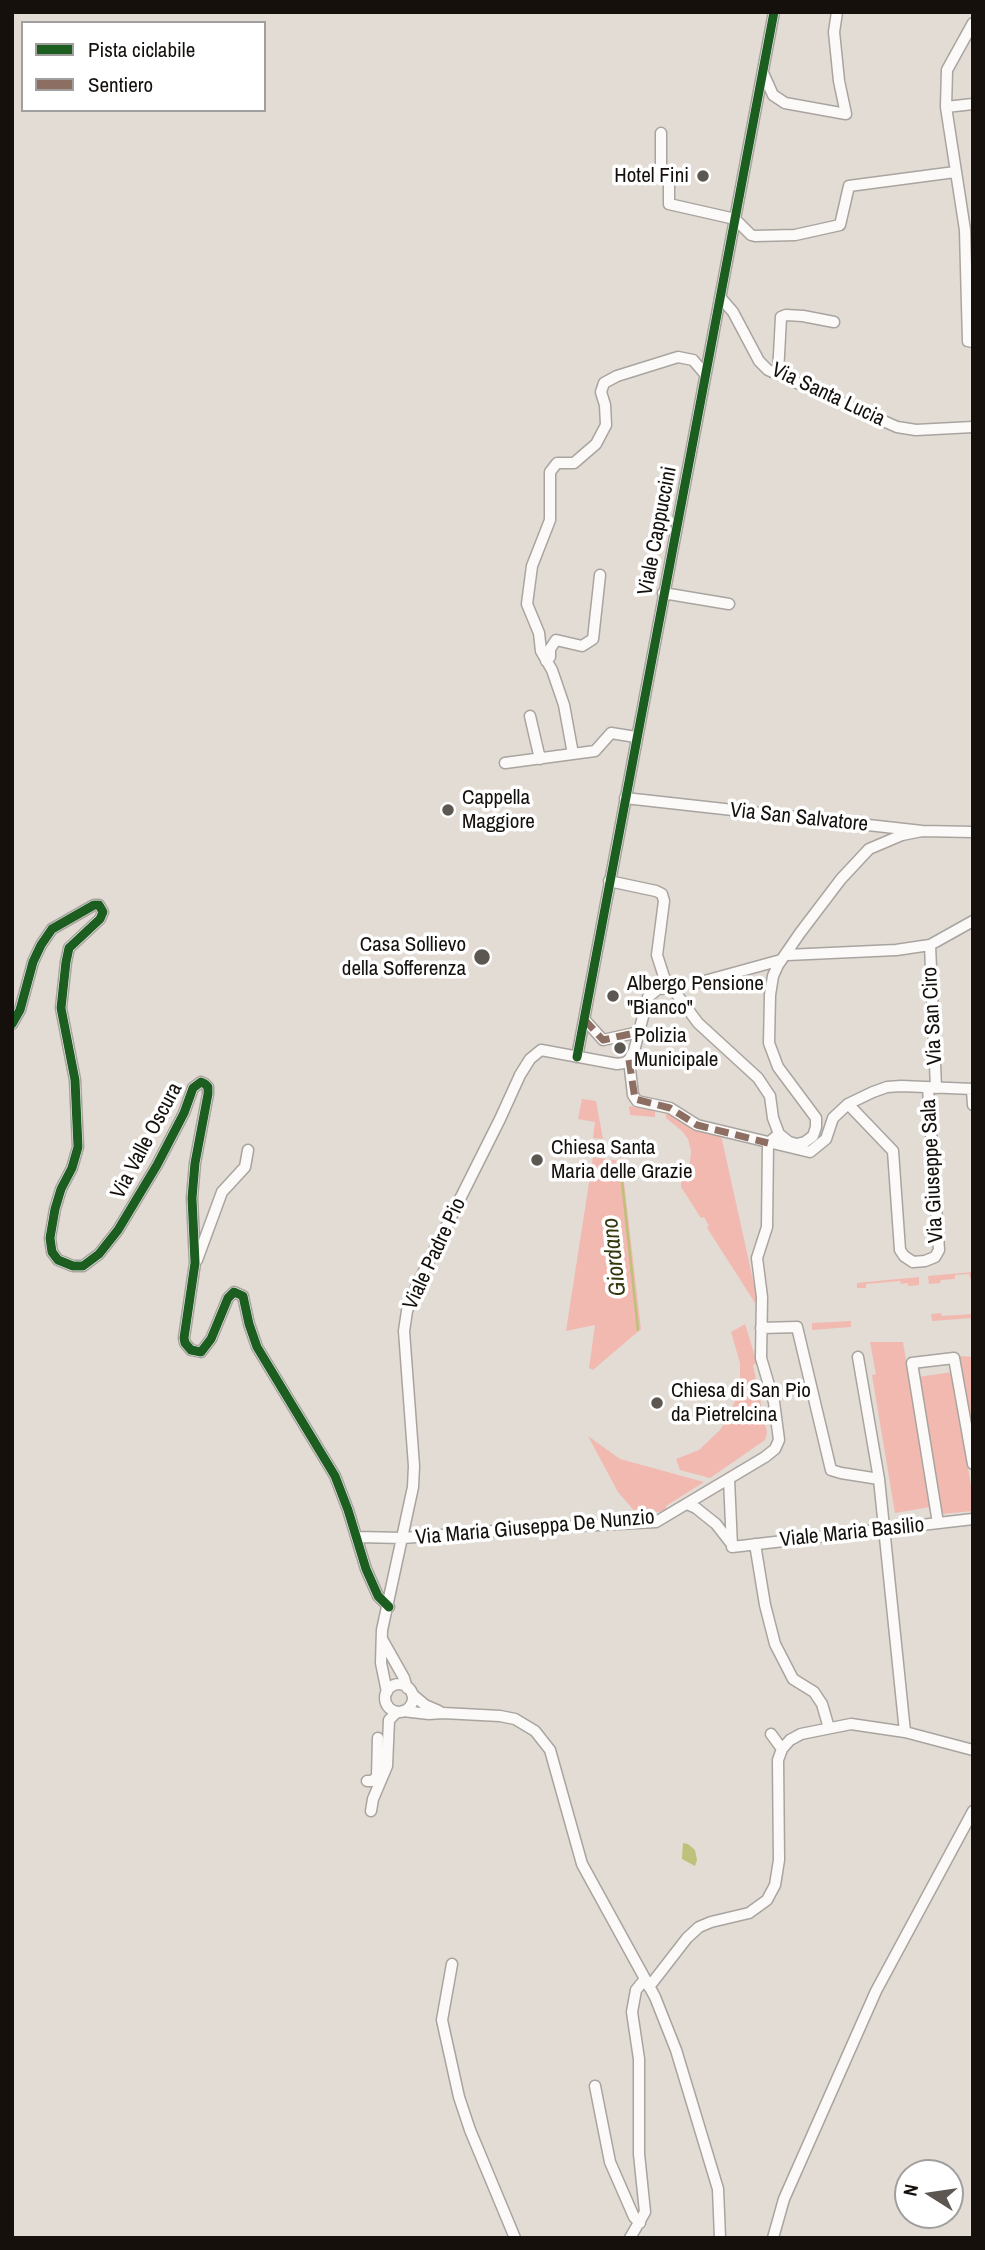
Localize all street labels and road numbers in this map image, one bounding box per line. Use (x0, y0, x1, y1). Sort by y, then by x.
street label: Via Santa Lucia (767, 358, 889, 432)
street label: Viale Cappuccini (633, 464, 683, 598)
street label: Via San Salvatore (729, 798, 869, 838)
street label: Via San Ciro (918, 966, 948, 1066)
street label: Via Valle Oscura (106, 1079, 188, 1203)
street label: Via Giuseppe Sala (917, 1098, 949, 1244)
street label: Viale Padre Pio (398, 1194, 472, 1314)
street label: Via Maria Giuseppa De Nunzio (414, 1505, 656, 1551)
street label: Viale Maria Basilio (778, 1513, 926, 1553)

